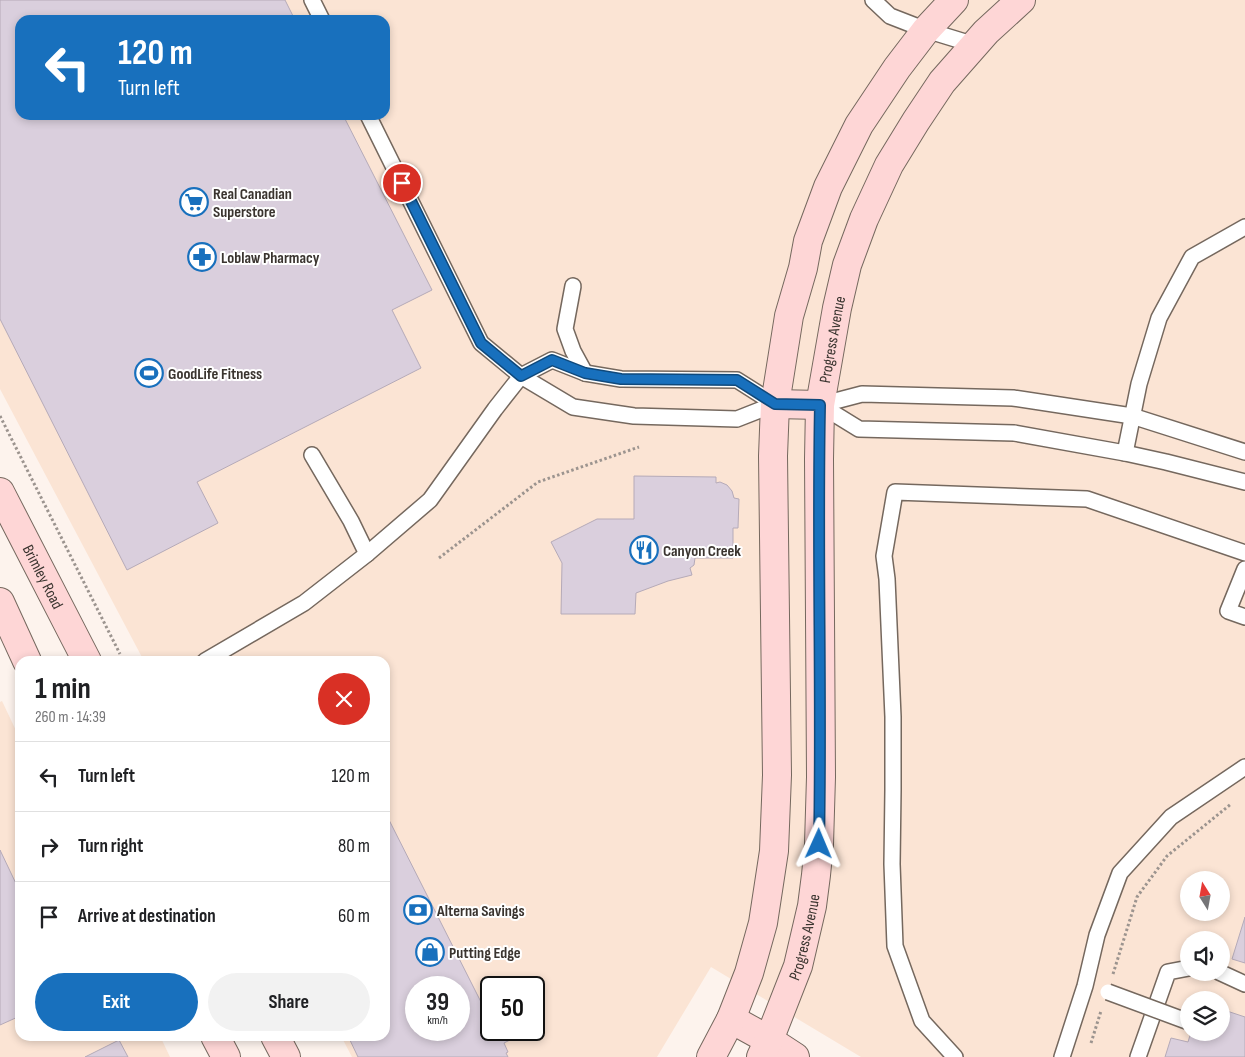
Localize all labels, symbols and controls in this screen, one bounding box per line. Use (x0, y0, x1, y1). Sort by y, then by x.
text: 120 m (118, 32, 193, 75)
icon: left (35, 35, 100, 100)
text: Turn left (118, 75, 180, 102)
pin (381, 162, 423, 204)
icon: arrive (388, 169, 416, 197)
place label: Real Canadian Superstore (213, 185, 292, 222)
supermarket icon: Real Canadian Superstore (179, 187, 209, 217)
pharmacy icon: Loblaw Pharmacy (187, 242, 217, 272)
place label: Loblaw Pharmacy (221, 249, 320, 268)
street label: Progress Avenue (816, 294, 850, 385)
sports icon: GoodLife Fitness (134, 358, 164, 388)
place label: GoodLife Fitness (168, 365, 262, 384)
restaurant icon: Canyon Creek (629, 535, 659, 565)
street label: Brimley Road (18, 542, 67, 612)
place label: Canyon Creek (663, 542, 741, 561)
text: 1 min (35, 671, 91, 707)
button: close (318, 673, 370, 725)
text: 260 m · 14:39 (35, 708, 106, 727)
icon: left (35, 763, 63, 791)
text: Turn left (78, 765, 135, 788)
text: 120 m (332, 765, 370, 788)
position arrow (792, 817, 844, 869)
icon: right (35, 833, 63, 861)
text: Turn right (78, 835, 143, 858)
text: 80 m (338, 835, 370, 858)
north arrow (1180, 871, 1230, 921)
map controls (1180, 871, 1230, 1041)
street label: Progress Avenue (785, 893, 824, 983)
bank icon: Alterna Savings (403, 895, 433, 925)
place label: Alterna Savings (436, 902, 525, 921)
icon: arrive (35, 903, 63, 931)
text: Arrive at destination (78, 905, 216, 928)
text: 60 m (338, 905, 370, 928)
button: sound (1180, 931, 1230, 981)
shop icon: Putting Edge (415, 937, 445, 967)
place label: Putting Edge (449, 944, 521, 963)
button: Exit (35, 973, 198, 1031)
button: Share (208, 973, 370, 1031)
speed limit sign: 50 (480, 976, 545, 1041)
text: 39 (426, 987, 449, 1018)
button: layers (1180, 991, 1230, 1041)
text: km/h (427, 1013, 448, 1028)

